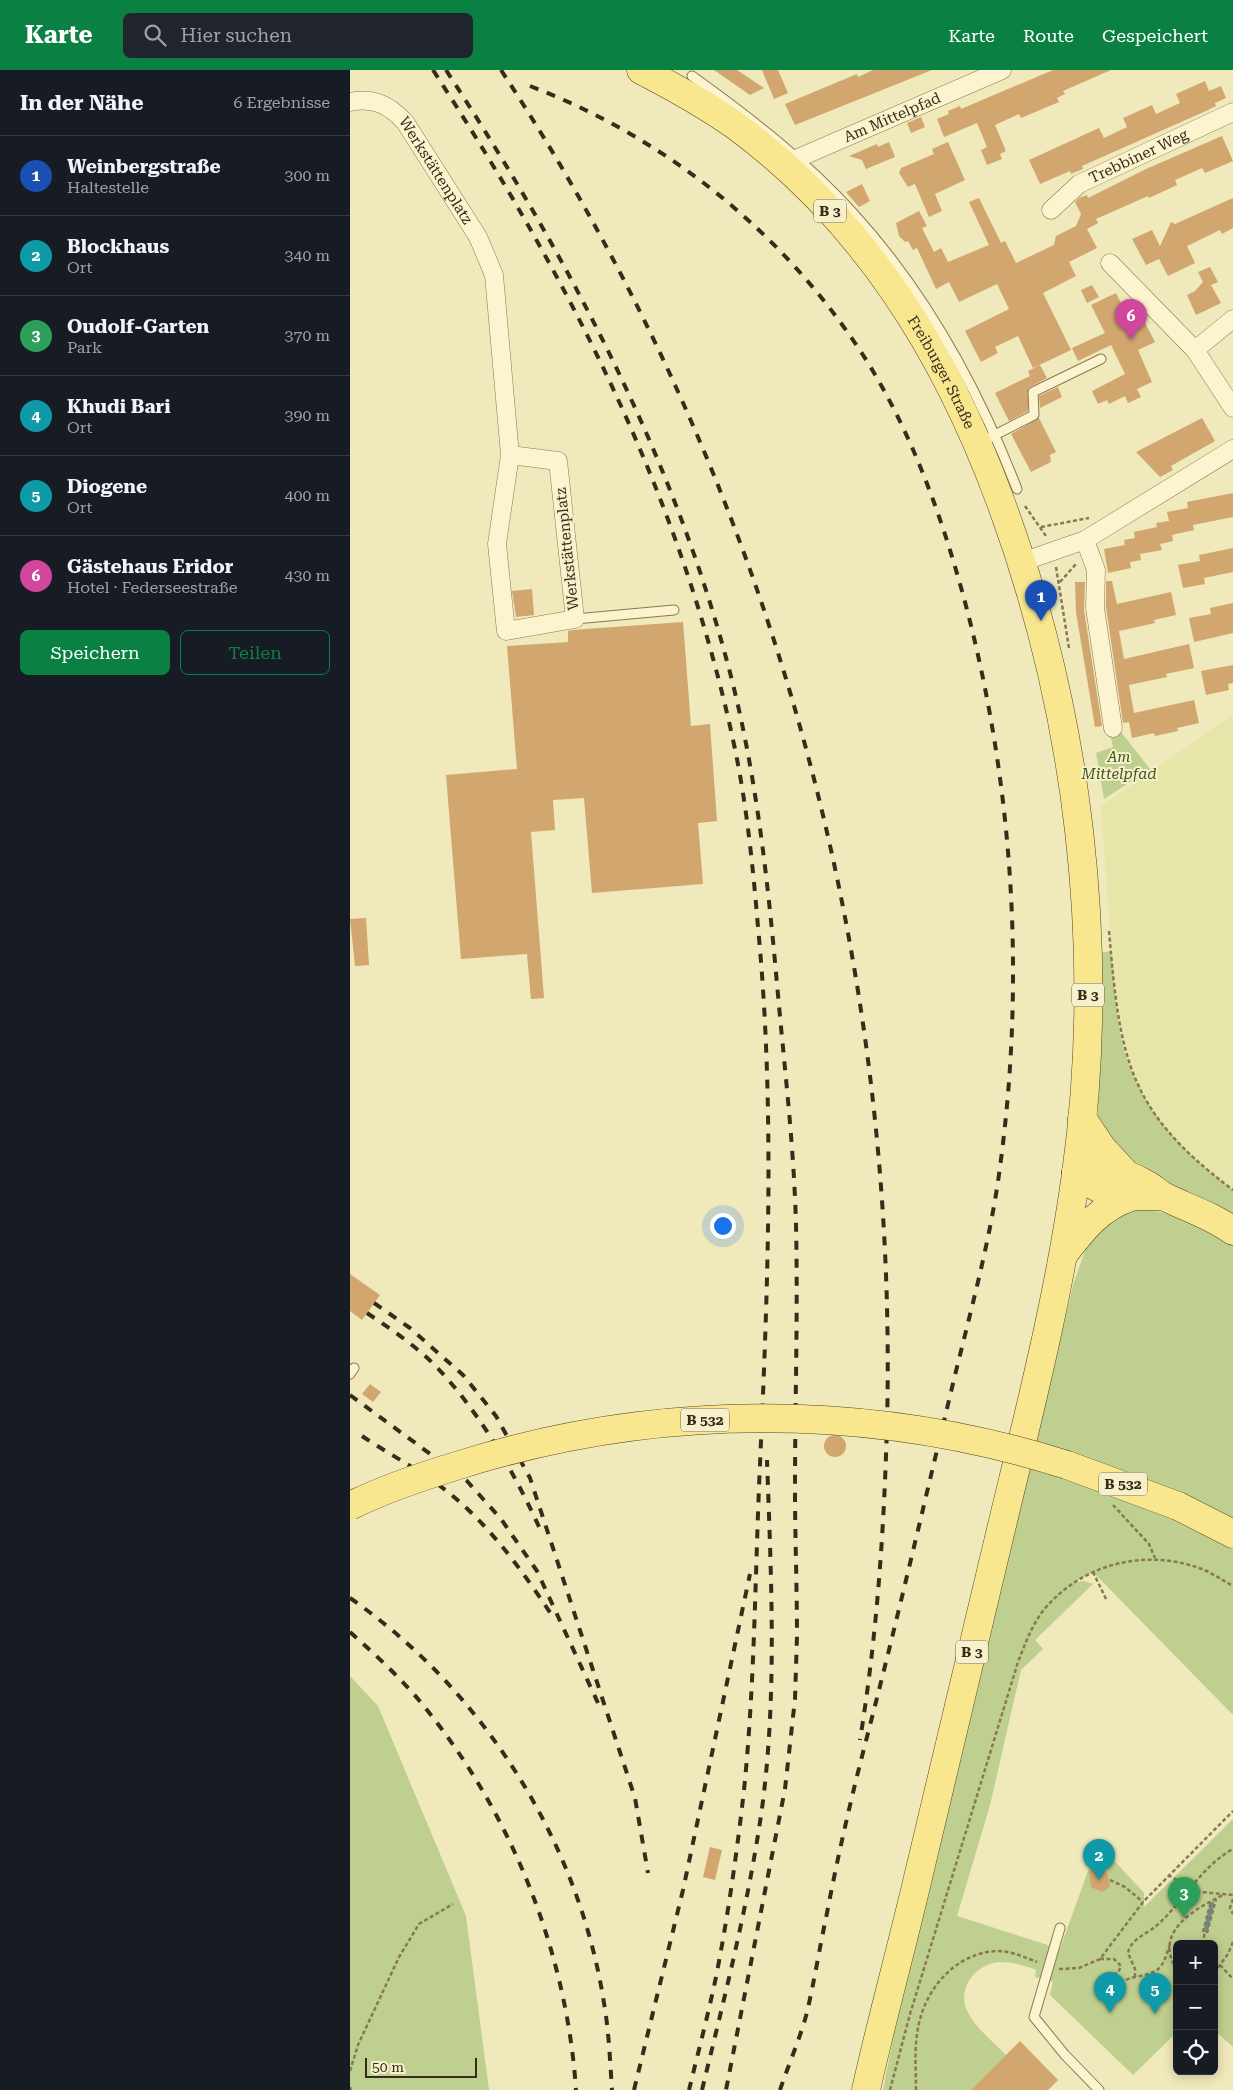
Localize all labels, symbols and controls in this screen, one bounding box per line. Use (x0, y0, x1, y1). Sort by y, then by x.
search box (123, 13, 473, 58)
text: Karte (25, 21, 93, 49)
icon: search (141, 21, 169, 49)
text: Hier suchen (181, 24, 292, 47)
text: Karte (948, 25, 995, 46)
text: Route (1023, 25, 1074, 46)
text: Gespeichert (1102, 25, 1208, 46)
street label: Am Mittelpfad (841, 88, 944, 146)
text: In der Nähe (20, 91, 143, 115)
text: 6 Ergebnisse (233, 93, 330, 112)
street label: Werkstättenplatz (395, 113, 476, 227)
street label: Trebbiner Weg (1086, 125, 1191, 187)
text: Weinbergstraße (67, 155, 221, 178)
text: 1 (32, 166, 40, 185)
text: 300 m (284, 166, 330, 185)
text: Haltestelle (67, 178, 149, 197)
road number: B 3 (814, 200, 846, 222)
text: Blockhaus (67, 235, 169, 258)
text: 2 (32, 246, 40, 265)
text: 340 m (284, 246, 330, 265)
text: Ort (67, 258, 93, 277)
pin: 6 (1115, 299, 1147, 340)
street label: Freiburger Straße (904, 312, 979, 432)
text: Oudolf-Garten (67, 315, 209, 338)
text: 3 (32, 326, 40, 345)
text: 370 m (284, 326, 330, 345)
text: Park (67, 338, 102, 357)
text: Khudi Bari (67, 395, 171, 418)
text: 4 (32, 406, 40, 425)
text: 390 m (284, 406, 330, 425)
text: Ort (67, 418, 93, 437)
text: Diogene (67, 475, 147, 498)
text: 5 (32, 486, 40, 505)
text: 400 m (284, 486, 330, 505)
street label: Werkstättenplatz (552, 487, 582, 611)
text: Ort (67, 498, 93, 517)
text: Gästehaus Eridor (67, 555, 233, 578)
text: 6 (32, 566, 40, 585)
text: 430 m (284, 566, 330, 585)
text: Hotel · Federseestraße (67, 578, 237, 597)
pin: 1 (1025, 580, 1057, 621)
button: Speichern (20, 630, 170, 675)
button: Teilen (180, 630, 330, 675)
park label: Am Mittelpfad (1080, 748, 1157, 783)
road number: B 3 (1072, 984, 1104, 1006)
your location (710, 1213, 736, 1239)
road number: B 532 (681, 1408, 729, 1432)
road number: B 532 (1099, 1472, 1147, 1496)
road number: B 3 (956, 1640, 988, 1664)
pin: 2 (1083, 1839, 1115, 1880)
pin: 3 (1168, 1877, 1200, 1918)
map controls (1173, 1940, 1218, 2075)
button: + (1173, 1940, 1218, 1985)
pin: 4 (1094, 1972, 1126, 2013)
pin: 5 (1139, 1973, 1171, 2014)
button: − (1173, 1985, 1218, 2030)
button: locate (1173, 2030, 1218, 2075)
scale bar (365, 2055, 478, 2078)
text: 50 m (372, 2059, 404, 2075)

